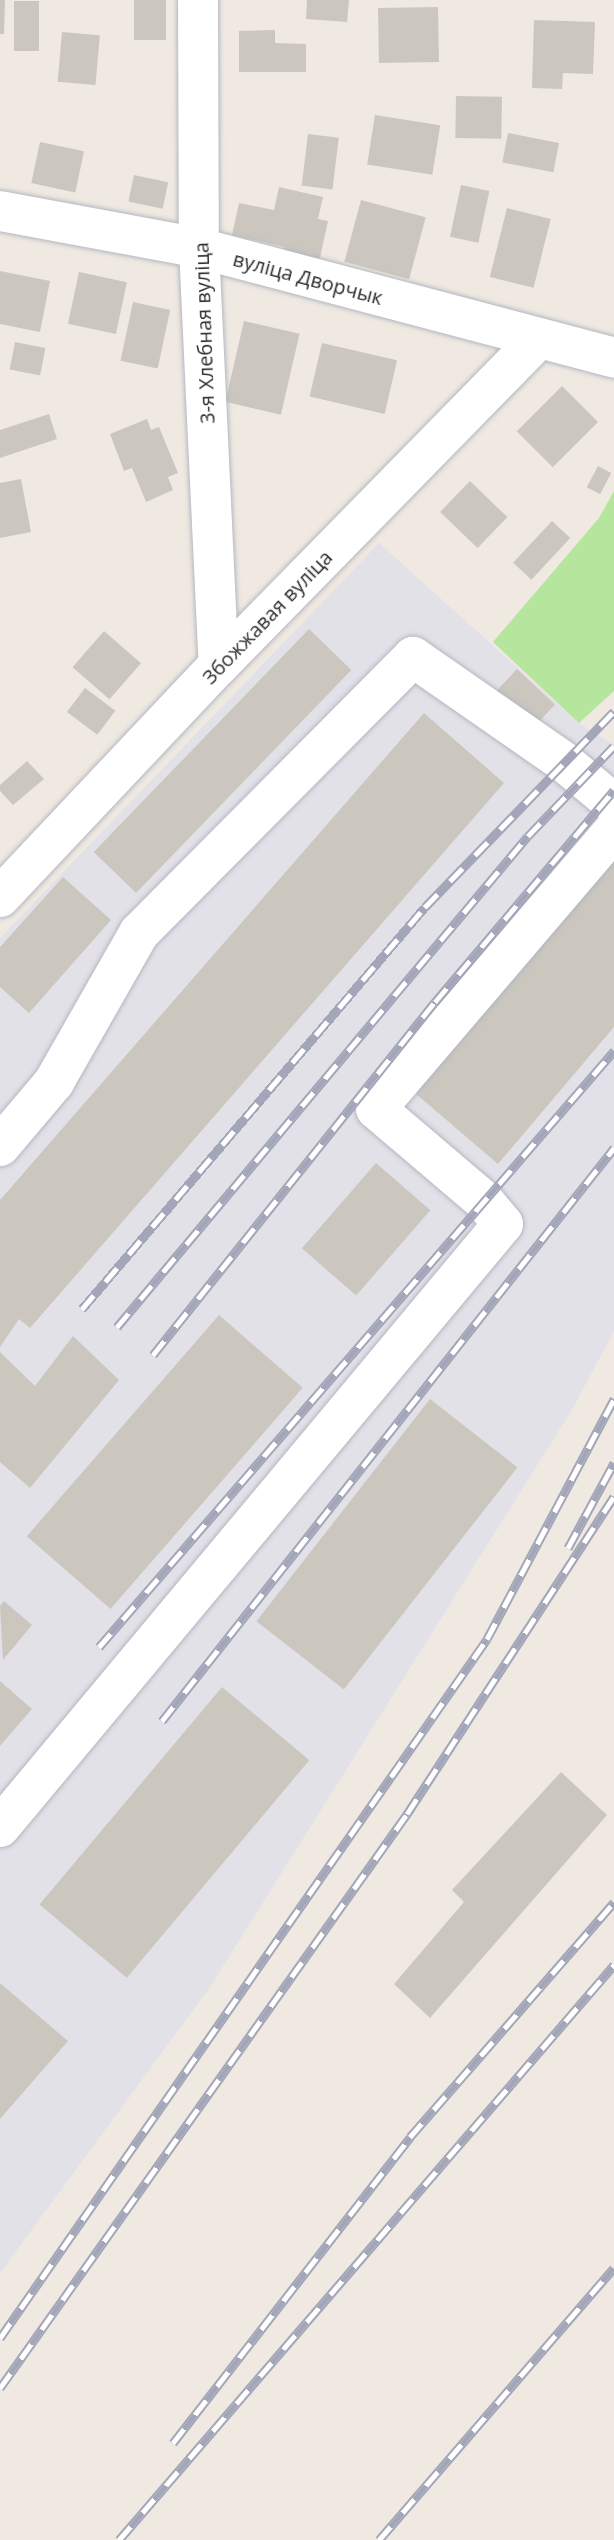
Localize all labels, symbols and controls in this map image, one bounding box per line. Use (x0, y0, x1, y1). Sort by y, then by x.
street label: 3-я Хлебная вуліца (189, 242, 219, 424)
street label: вуліца Дворчык (230, 246, 386, 310)
street label: Збожжавая вуліца (197, 545, 337, 689)

